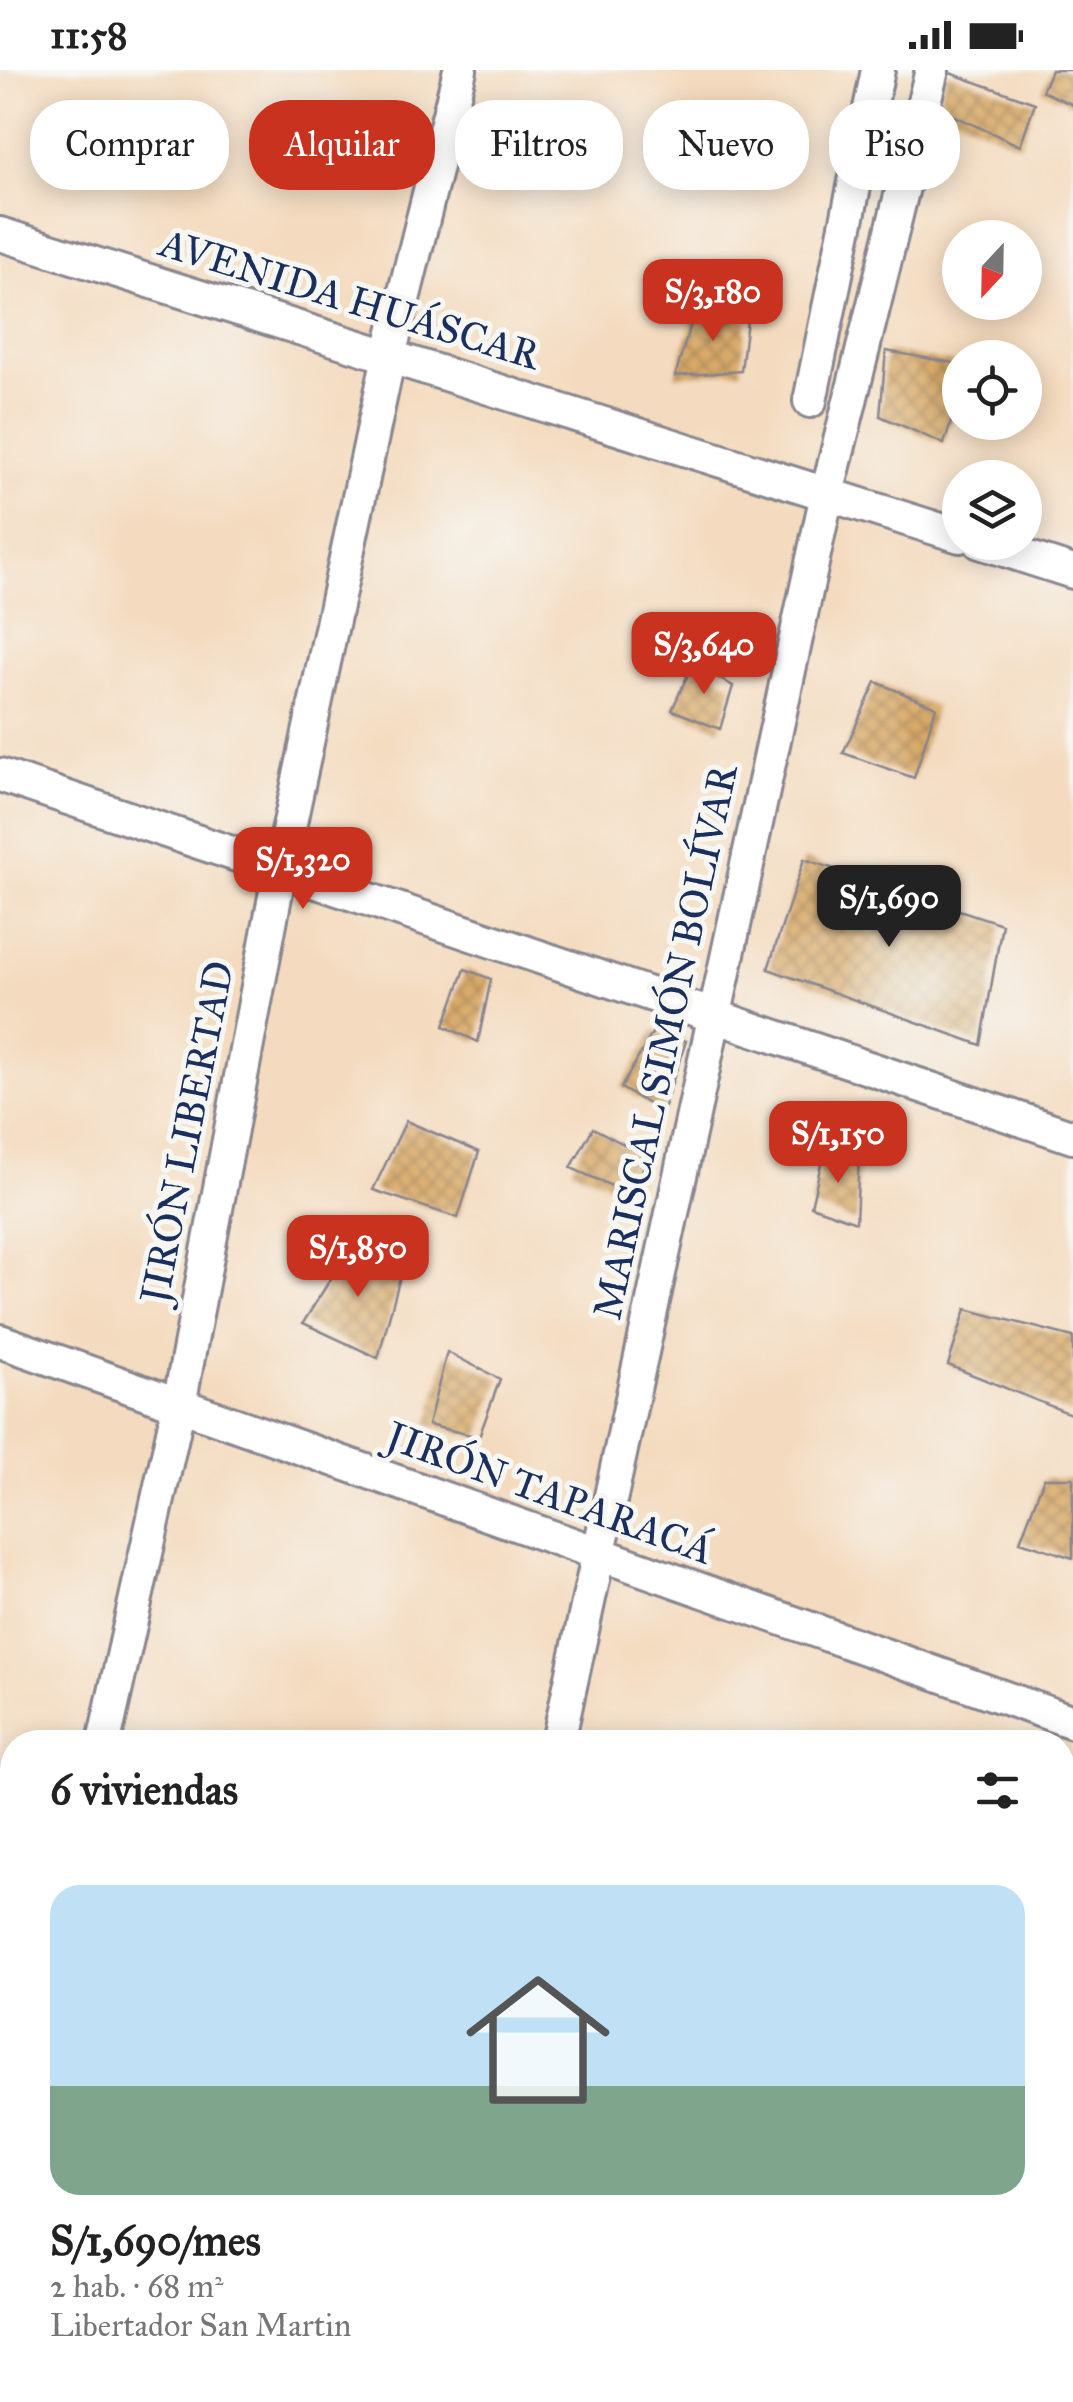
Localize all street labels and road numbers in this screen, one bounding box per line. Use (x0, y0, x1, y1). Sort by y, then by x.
street label: AVENIDA HUÁSCAR (152, 217, 547, 380)
street label: MARISCAL SIMÓN BOLÍVAR (580, 759, 748, 1324)
street label: JIRÓN LIBERTAD (128, 957, 244, 1311)
street label: JIRÓN TAPARACÁ (376, 1409, 720, 1575)

